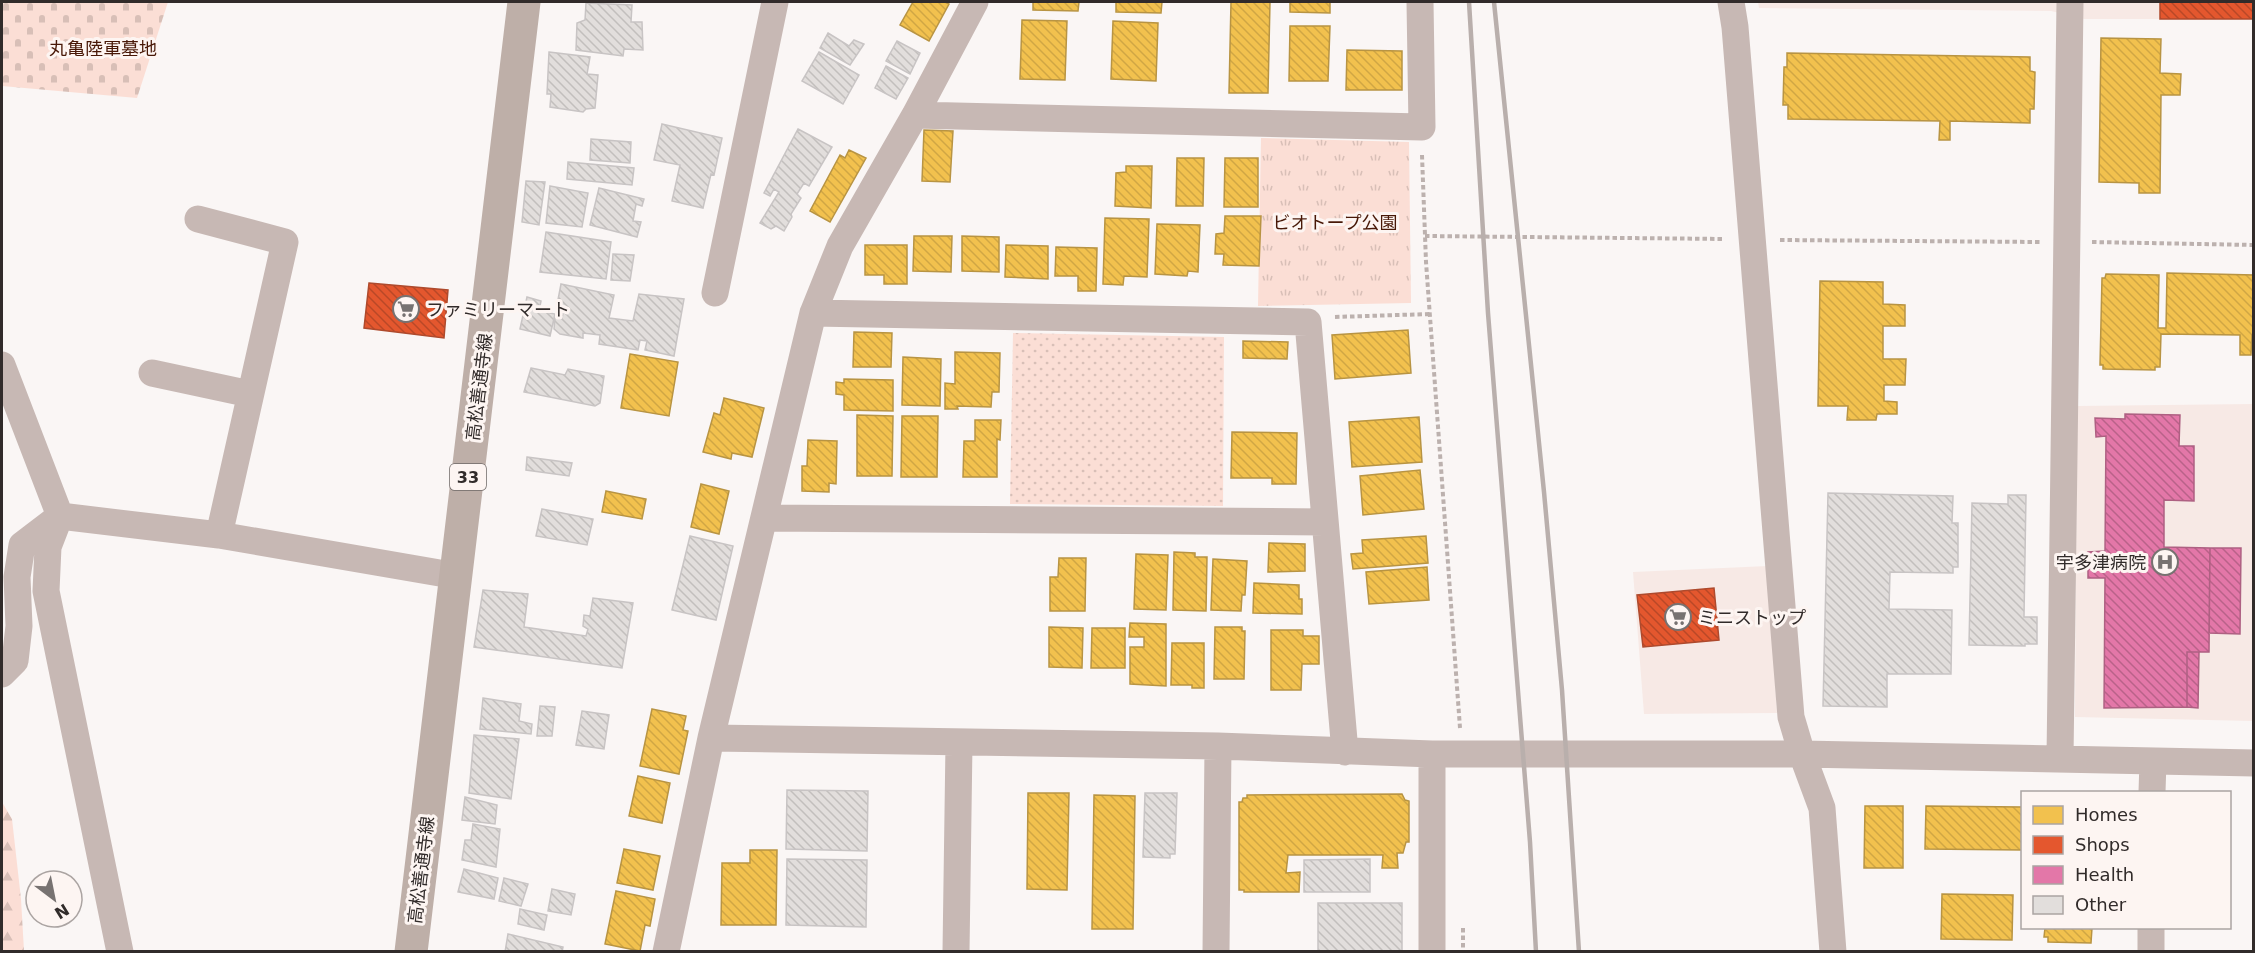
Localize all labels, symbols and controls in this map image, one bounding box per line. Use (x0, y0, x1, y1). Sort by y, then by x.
park label: 丸亀陸軍墓地 (49, 38, 157, 59)
park label: ビオトープ公園 (1273, 212, 1397, 233)
supermarket icon: ファミリーマート (391, 294, 421, 324)
place label: ファミリーマート (426, 299, 570, 320)
street label: 高松善通寺線 (462, 332, 496, 442)
road number: 33 (450, 464, 486, 490)
hospital icon: 宇多津病院 (2150, 547, 2180, 577)
place label: 宇多津病院 (2056, 552, 2146, 573)
supermarket icon: ミニストップ (1663, 602, 1693, 632)
place label: ミニストップ (1698, 607, 1806, 628)
legend (2021, 791, 2231, 929)
text: Homes (2075, 804, 2138, 825)
street label: 高松善通寺線 (404, 815, 438, 925)
text: Shops (2075, 834, 2130, 855)
text: Health (2075, 864, 2134, 885)
north arrow (24, 869, 84, 929)
text: Other (2075, 894, 2127, 915)
text: N (51, 900, 72, 923)

